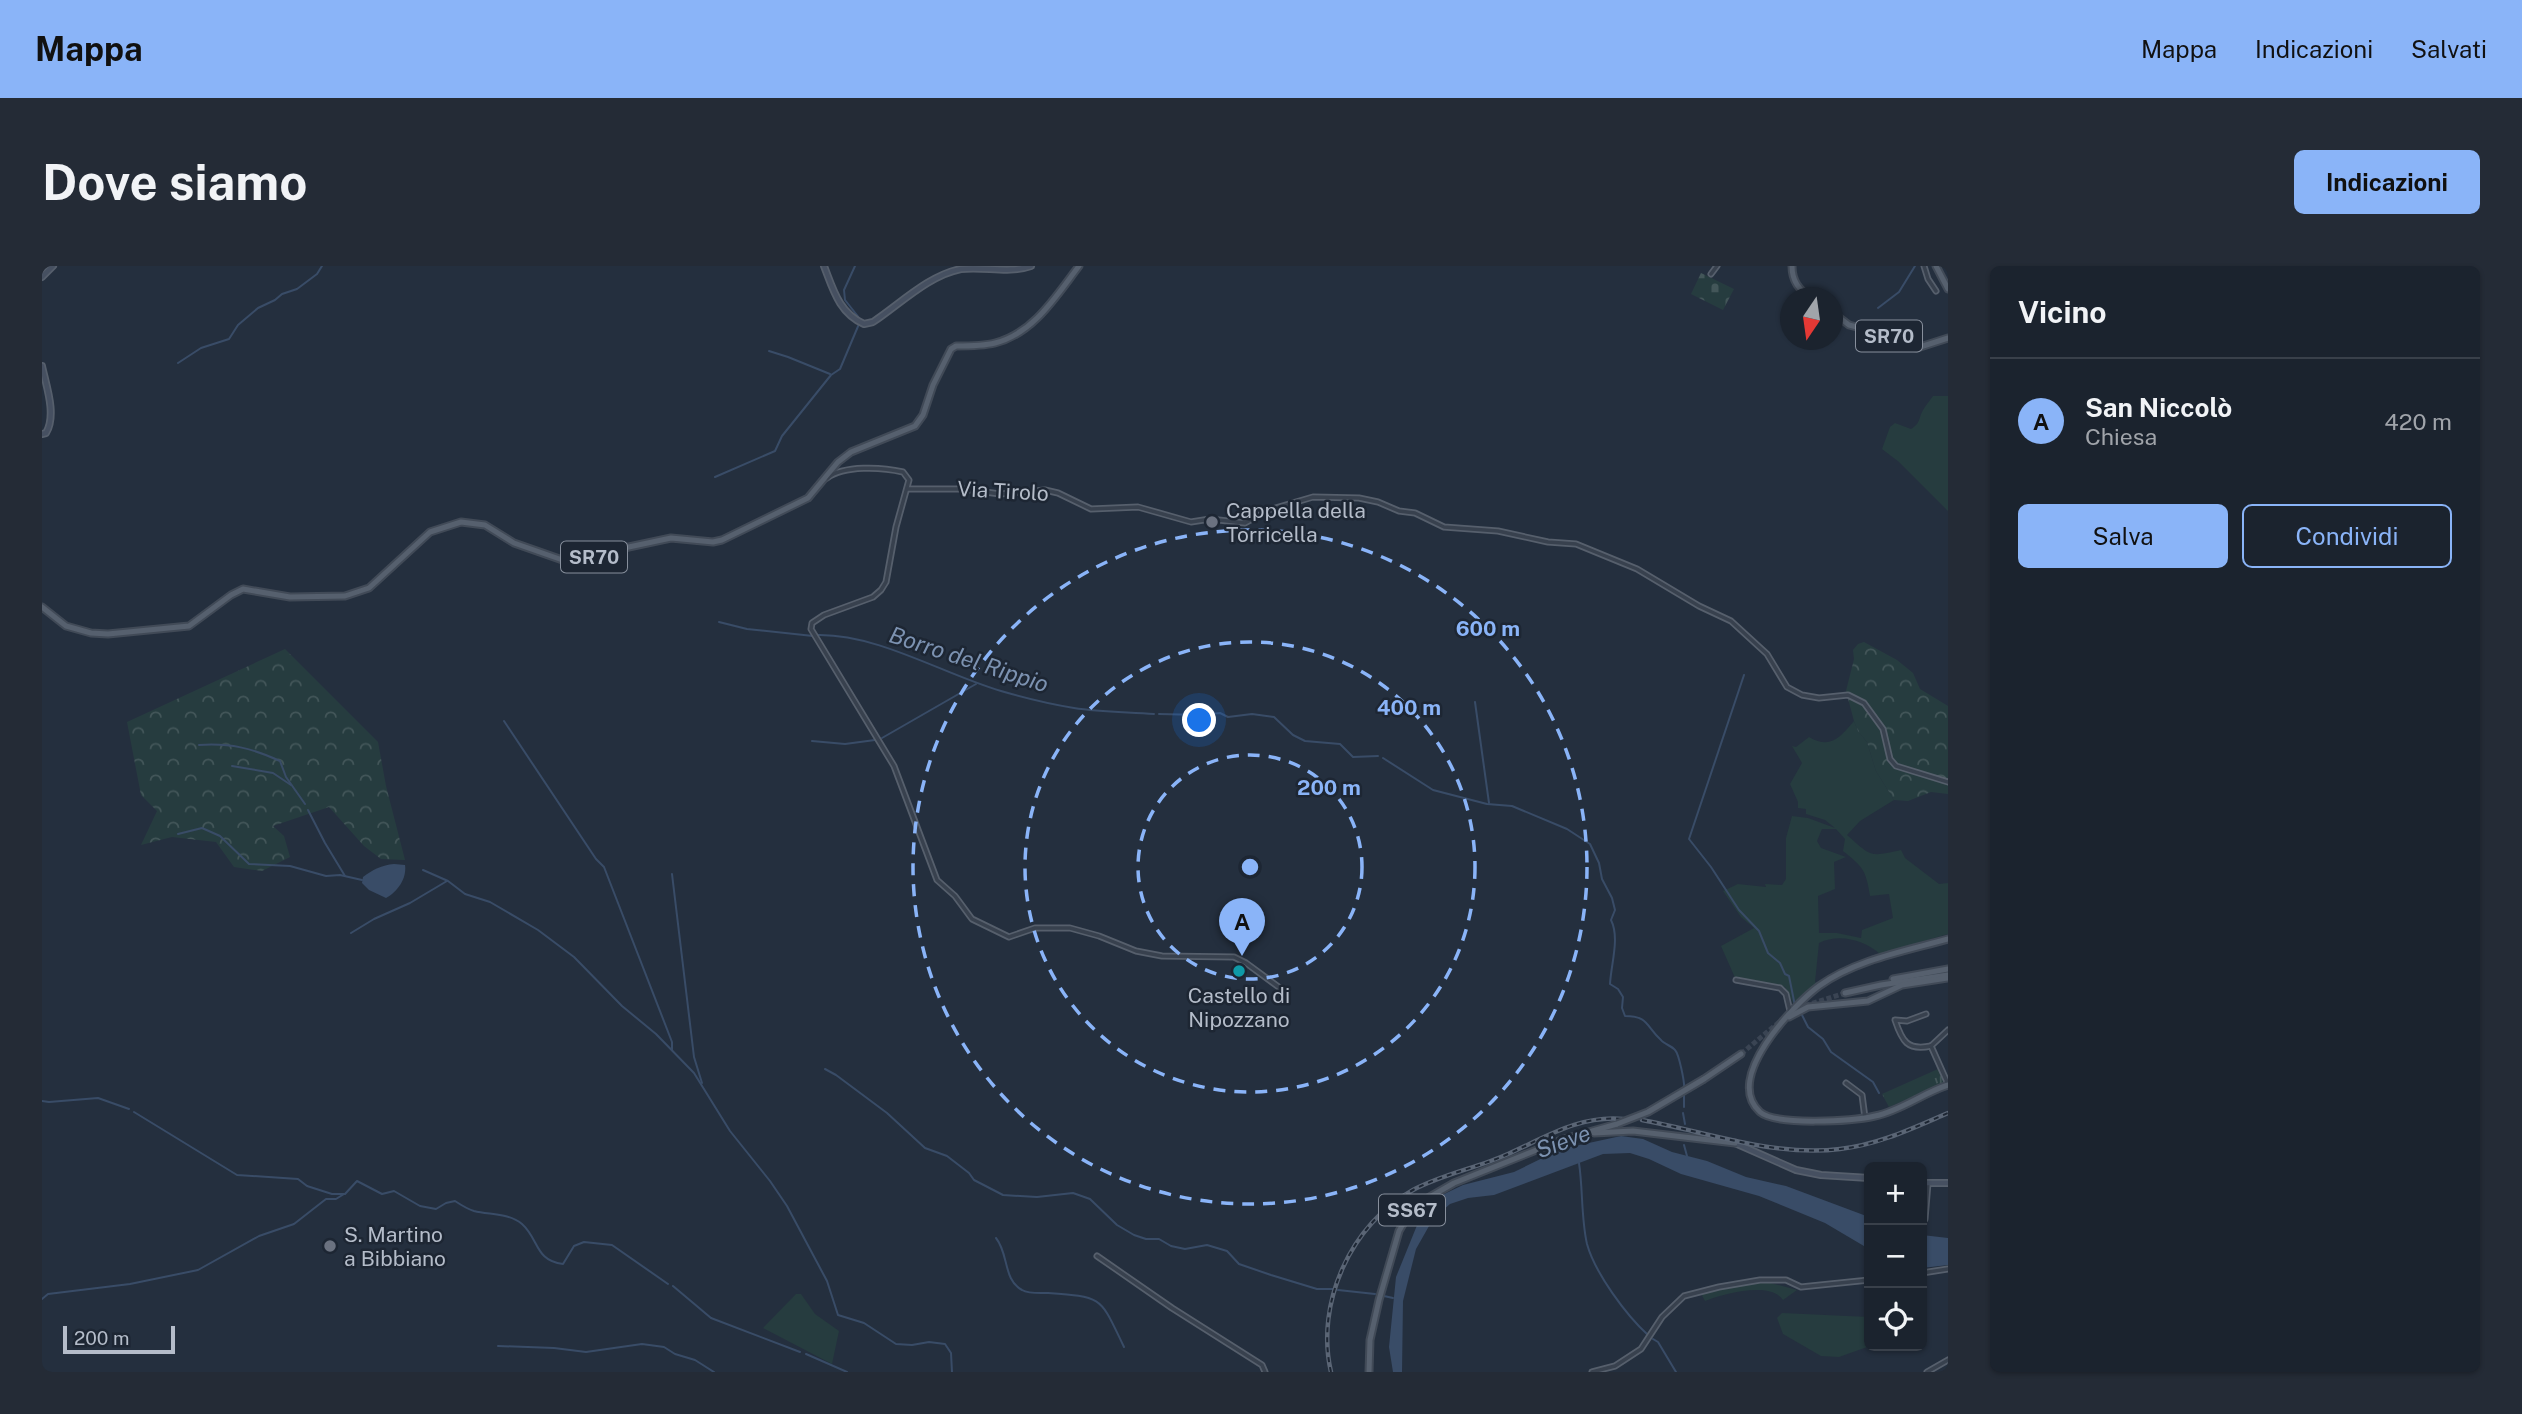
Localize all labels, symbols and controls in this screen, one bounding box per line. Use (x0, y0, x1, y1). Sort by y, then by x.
text: Mappa (35, 30, 143, 68)
text: Mappa (2141, 35, 2217, 63)
text: Indicazioni (2255, 35, 2373, 63)
text: Salvati (2411, 35, 2487, 63)
button: Indicazioni (2294, 150, 2480, 214)
text: Dove siamo (42, 153, 307, 211)
north arrow (1780, 287, 1843, 350)
text: Vicino (2018, 294, 2107, 330)
road number: SR70 (1856, 320, 1922, 352)
text: San Niccolò (2085, 392, 2232, 423)
text: A (2033, 408, 2049, 435)
text: 420 m (2384, 408, 2452, 435)
text: Chiesa (2085, 423, 2157, 450)
street label: Via Tirolo (957, 476, 1049, 506)
place label: Cappella della Torricella (1226, 498, 1366, 547)
button: Salva (2018, 504, 2228, 568)
button: Condividi (2242, 504, 2452, 568)
marker: Cappella della Torricella (1204, 514, 1220, 530)
road number: SR70 (561, 542, 627, 572)
text: 600 m (1456, 616, 1520, 641)
water label: Borro del Rippio (886, 621, 1052, 697)
text: 400 m (1377, 695, 1441, 720)
your location (1182, 703, 1216, 737)
text: 200 m (1297, 775, 1361, 800)
centre of rings (1238, 855, 1262, 879)
pin: A (1219, 898, 1265, 956)
marker: Castello di Nipozzano (1231, 963, 1247, 979)
place label: Castello di Nipozzano (1188, 983, 1290, 1032)
water label: Sieve (1532, 1119, 1594, 1163)
map controls (1864, 1162, 1927, 1351)
button: + (1864, 1162, 1927, 1225)
road number: SS67 (1379, 1194, 1445, 1226)
place label: S. Martino a Bibbiano (344, 1222, 446, 1271)
button: − (1864, 1225, 1927, 1288)
marker: S. Martino a Bibbiano (322, 1238, 338, 1254)
button: locate (1864, 1288, 1927, 1351)
scale bar (63, 1323, 175, 1355)
text: 200 m (74, 1327, 130, 1349)

